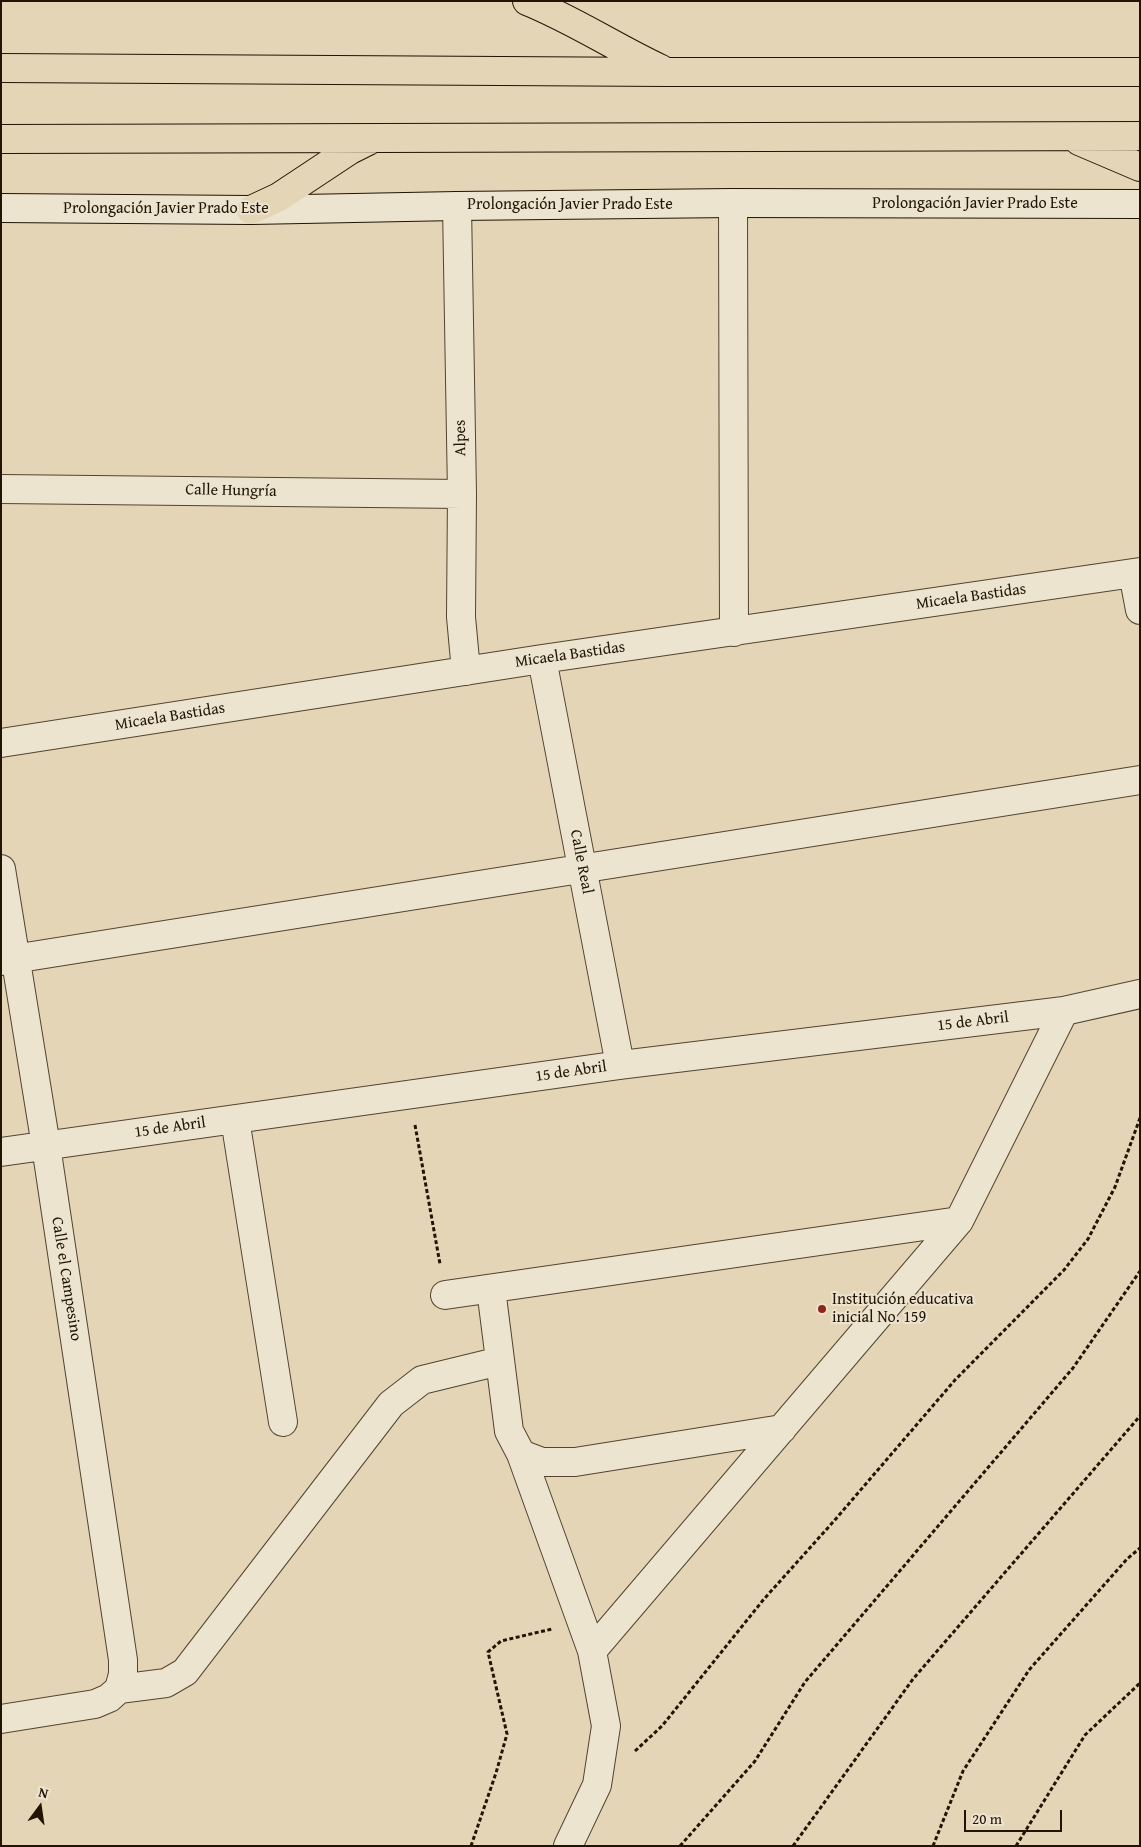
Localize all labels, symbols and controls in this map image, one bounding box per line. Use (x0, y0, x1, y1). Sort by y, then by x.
street label: Prolongación Javier Prado Este (872, 194, 1078, 214)
street label: Prolongación Javier Prado Este (467, 195, 673, 215)
street label: Prolongación Javier Prado Este (63, 199, 269, 219)
street label: Alpes (451, 419, 471, 457)
street label: Calle Hungría (185, 481, 277, 501)
street label: Micaela Bastidas (915, 580, 1027, 614)
street label: Micaela Bastidas (514, 638, 626, 672)
street label: Micaela Bastidas (114, 699, 226, 735)
street label: Calle Real (565, 828, 597, 896)
street label: 15 de Abril (936, 1008, 1010, 1036)
street label: 15 de Abril (534, 1057, 608, 1087)
street label: 15 de Abril (133, 1113, 207, 1143)
street label: Calle el Campesino (47, 1216, 85, 1342)
place label: Institución educativa inicial No. 159 (832, 1290, 974, 1328)
marker: Institución educativa inicial No. 159 (816, 1303, 828, 1315)
north arrow (15, 1782, 65, 1832)
text: N (37, 1782, 51, 1803)
scale bar (966, 1800, 1064, 1832)
text: 20 m (972, 1808, 1002, 1829)

